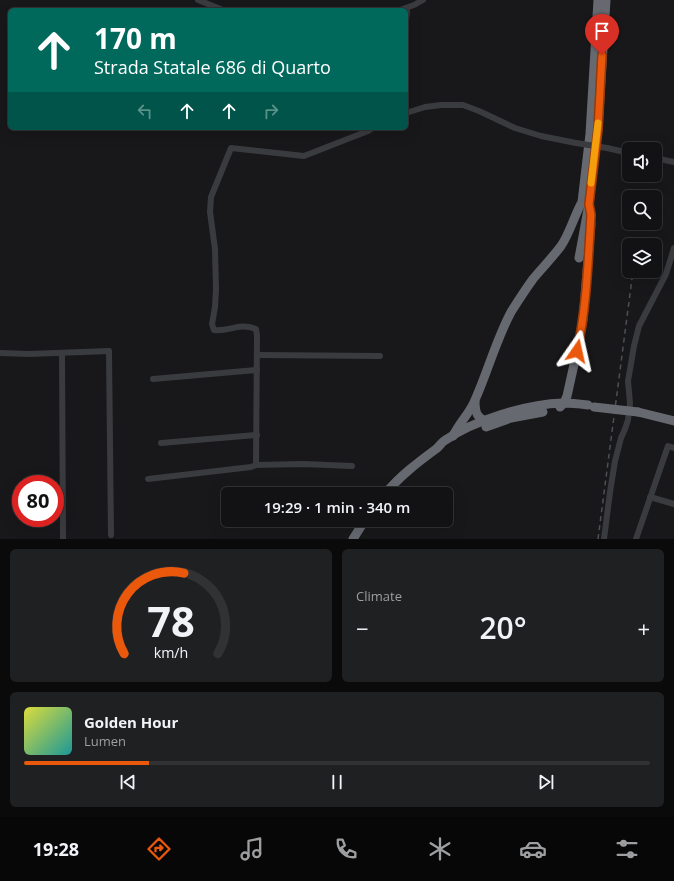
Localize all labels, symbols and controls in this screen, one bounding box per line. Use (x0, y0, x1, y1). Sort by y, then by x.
pin (585, 14, 619, 55)
text: 170 m (94, 19, 177, 57)
icon: arrive (591, 20, 613, 42)
icon: ahead (28, 24, 80, 76)
text: Strada Statale 686 di Quarto (94, 55, 331, 79)
icon: left (134, 100, 156, 122)
icon: ahead (176, 100, 198, 122)
icon: ahead (218, 100, 240, 122)
icon: right (260, 100, 282, 122)
map controls (622, 142, 662, 278)
button: sound (622, 142, 662, 182)
button: search (622, 190, 662, 230)
button: layers (622, 238, 662, 278)
position arrow (556, 330, 598, 372)
speed limit sign: 80 (12, 475, 64, 527)
text: 19:29 · 1 min · 340 m (264, 497, 410, 517)
text: Climate (356, 587, 402, 605)
text: 78 (147, 592, 195, 648)
text: 20° (479, 607, 527, 648)
text: − (356, 613, 369, 643)
text: + (637, 613, 650, 643)
text: km/h (154, 642, 188, 661)
text: Golden Hour (84, 712, 178, 732)
text: Lumen (84, 732, 126, 750)
icon: previous (117, 771, 139, 793)
icon: pause (326, 771, 348, 793)
icon: next (535, 771, 557, 793)
icon: directions (145, 835, 173, 863)
icon: music (238, 835, 266, 863)
icon: phone (332, 835, 360, 863)
icon: climate (426, 835, 454, 863)
icon: car (519, 835, 547, 863)
icon: filters (613, 835, 641, 863)
text: 19:28 (33, 837, 79, 861)

